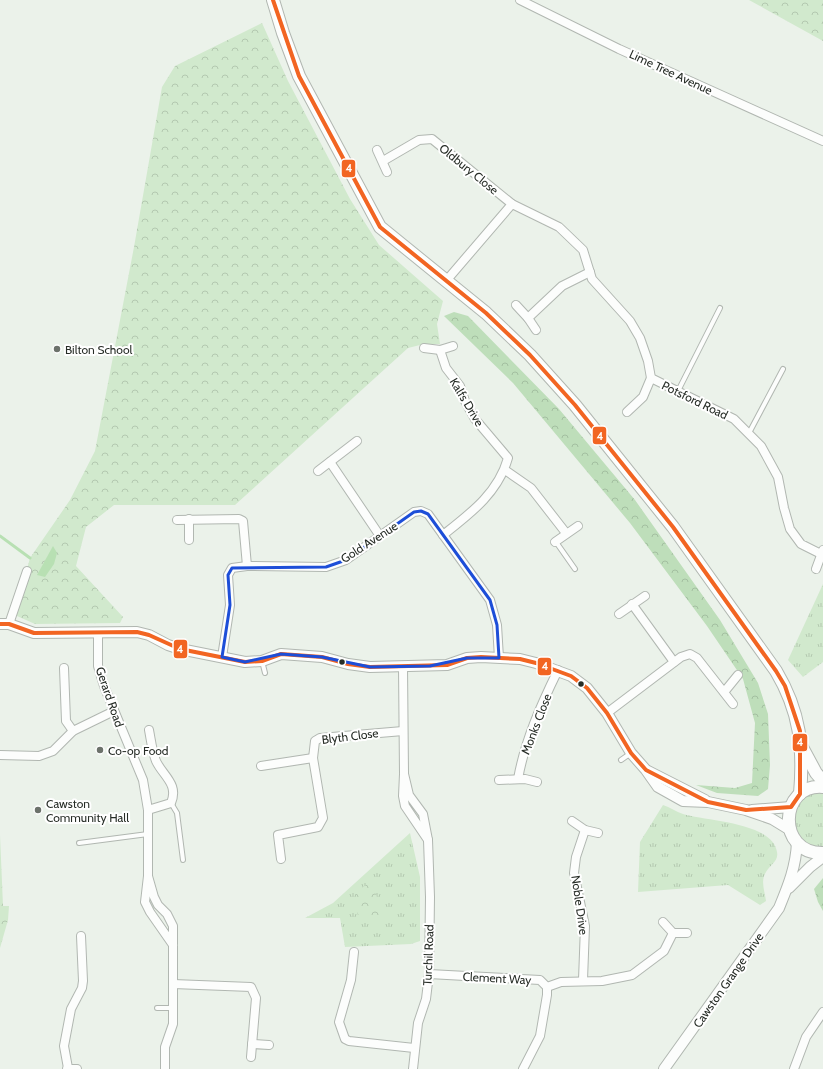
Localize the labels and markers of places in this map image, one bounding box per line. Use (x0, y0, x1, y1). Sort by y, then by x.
place label: Bilton School (65, 342, 133, 357)
marker: Bilton School (52, 344, 62, 354)
unlabelled marker (337, 657, 347, 667)
unlabelled marker (576, 679, 586, 689)
place label: Co-op Food (108, 743, 169, 758)
marker: Co-op Food (95, 745, 105, 755)
place label: Cawston Community Hall (46, 796, 129, 825)
marker: Cawston Community Hall (33, 805, 43, 815)

